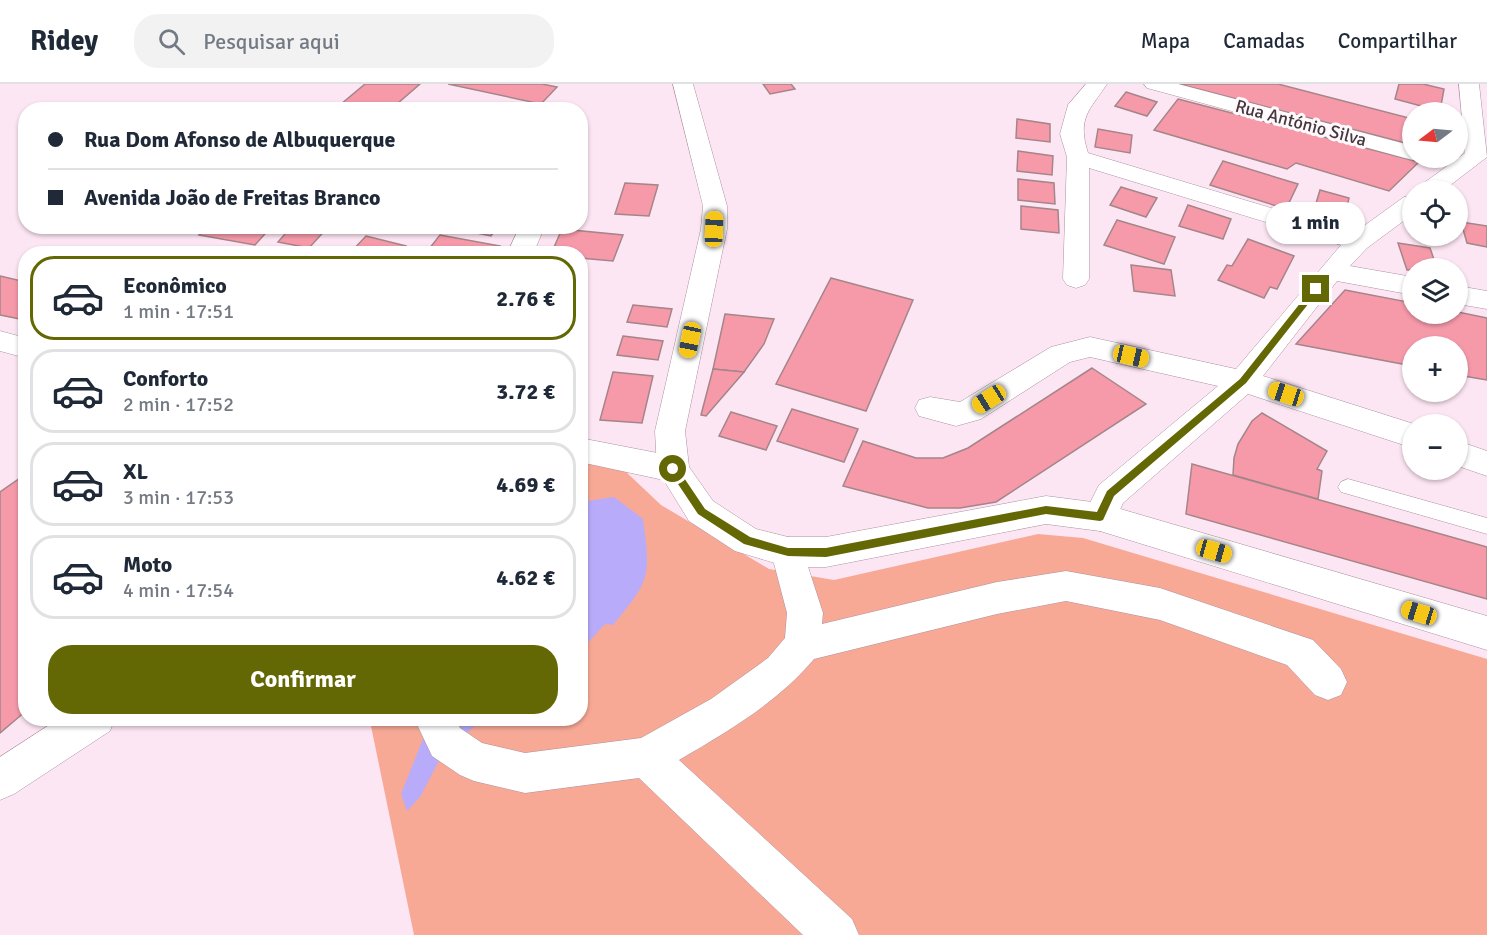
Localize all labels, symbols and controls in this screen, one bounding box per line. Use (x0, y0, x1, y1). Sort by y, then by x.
search box (134, 14, 554, 68)
text: Ridey (30, 24, 98, 58)
icon: search (155, 25, 188, 58)
text: Pesquisar aqui (203, 28, 340, 55)
text: Mapa (1141, 28, 1190, 54)
text: Camadas (1223, 28, 1305, 54)
text: Compartilhar (1338, 28, 1457, 54)
street label: Rua António Silva (1233, 95, 1369, 151)
north arrow (1402, 102, 1468, 168)
map controls (1402, 102, 1468, 480)
text: Rua Dom Afonso de Albuquerque (84, 126, 395, 153)
button: locate (1402, 180, 1468, 246)
text: Avenida João de Freitas Branco (84, 184, 381, 211)
callout: 1 min (1266, 202, 1366, 244)
text: 1 min (1291, 210, 1340, 235)
car (704, 211, 724, 247)
button: layers (1402, 258, 1468, 324)
icon: car (51, 271, 105, 325)
text: Econômico (123, 272, 227, 299)
route end (1302, 275, 1329, 302)
text: 2.76 € (496, 285, 555, 312)
text: 1 min · 17:51 (123, 299, 234, 324)
car (677, 321, 703, 359)
button: + (1402, 336, 1468, 402)
car (1111, 343, 1151, 369)
icon: car (51, 364, 105, 418)
text: Conforto (123, 365, 208, 392)
text: 3.72 € (496, 378, 555, 405)
car (1266, 380, 1306, 408)
car (969, 382, 1009, 416)
text: 2 min · 17:52 (123, 392, 234, 417)
button: − (1402, 414, 1468, 480)
route start (659, 455, 686, 482)
icon: car (51, 457, 105, 511)
text: XL (123, 458, 148, 485)
text: 4.69 € (496, 471, 555, 498)
text: 3 min · 17:53 (123, 485, 234, 510)
car (1194, 537, 1234, 565)
icon: car (51, 550, 105, 604)
text: Moto (123, 551, 172, 578)
text: 4.62 € (496, 564, 555, 591)
text: 4 min · 17:54 (123, 578, 234, 603)
car (1399, 599, 1439, 627)
button: Confirmar (48, 645, 558, 714)

